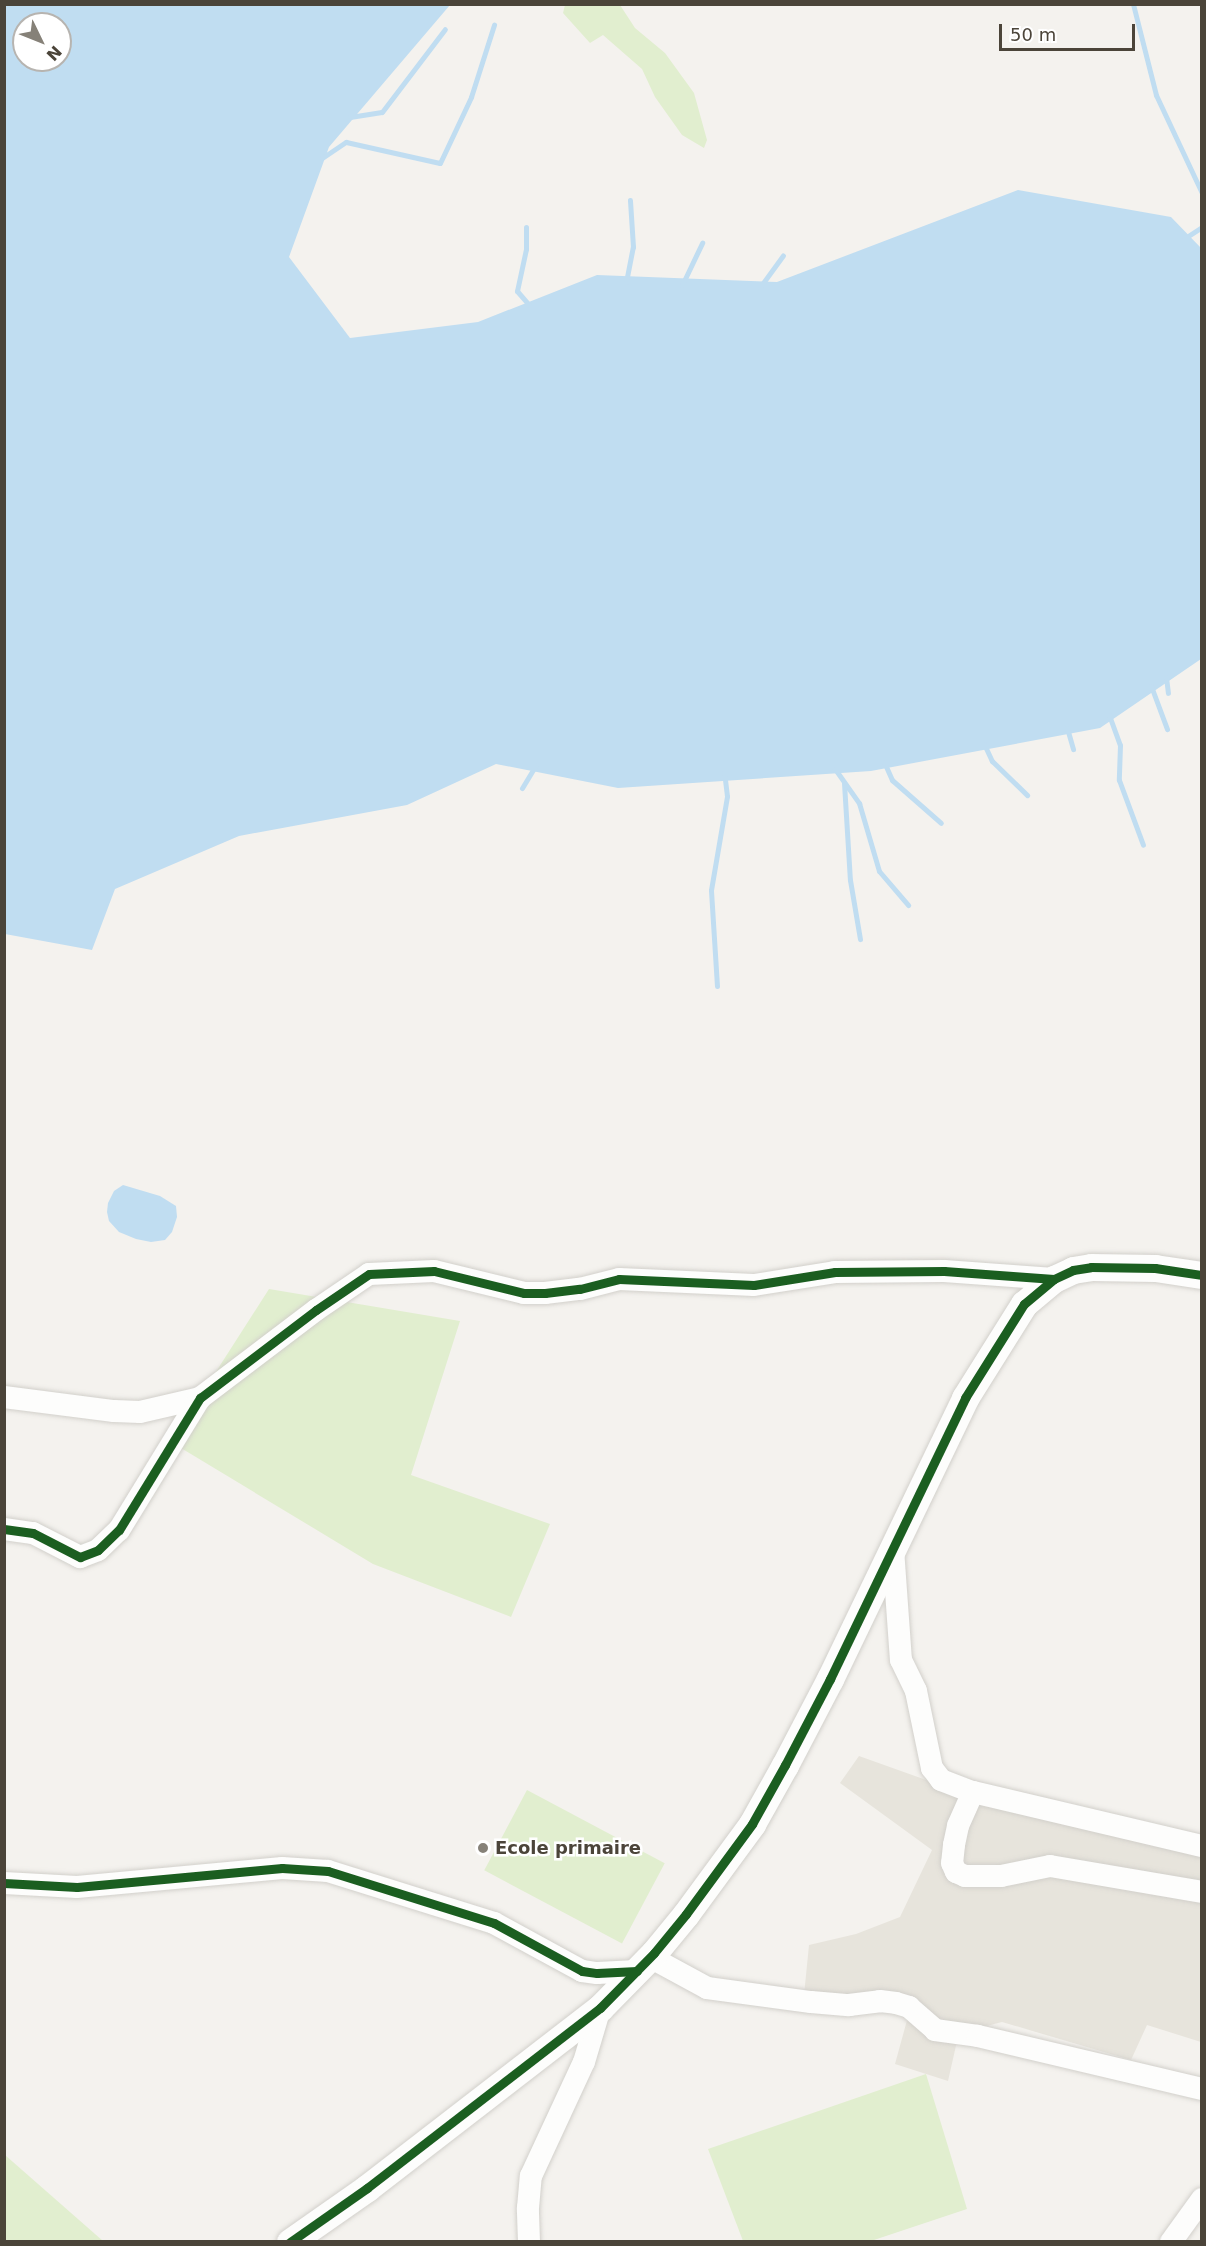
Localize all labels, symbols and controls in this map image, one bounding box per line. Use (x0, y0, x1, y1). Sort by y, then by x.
north arrow (12, 12, 72, 72)
scale bar (1002, 12, 1138, 50)
text: 50 m (1010, 24, 1056, 45)
text: N (43, 42, 66, 65)
place label: Ecole primaire (495, 1837, 641, 1859)
marker: Ecole primaire (476, 1841, 490, 1855)

